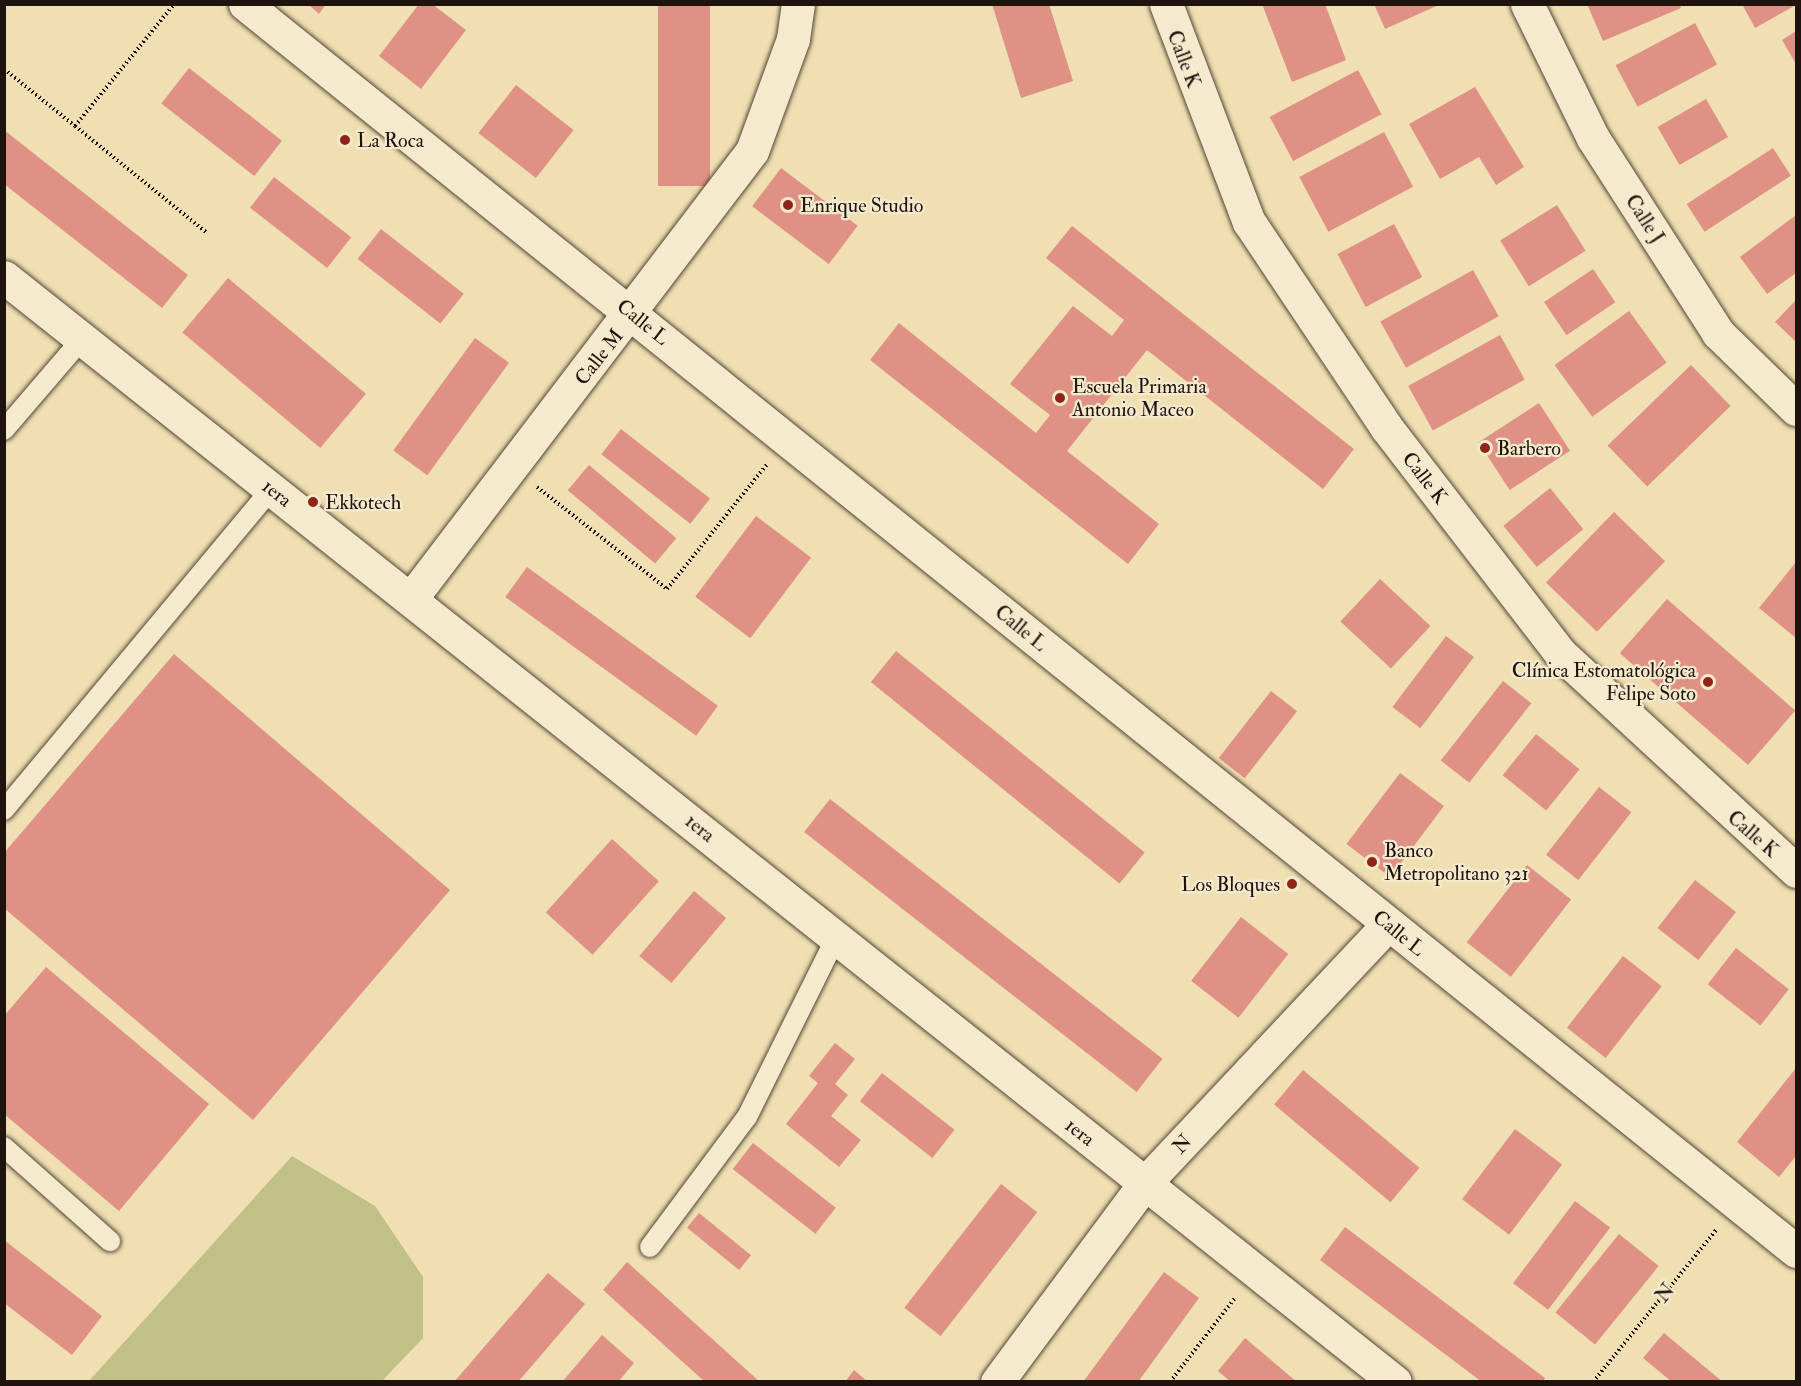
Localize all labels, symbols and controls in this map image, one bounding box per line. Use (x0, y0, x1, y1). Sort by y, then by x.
street label: Calle K (1162, 27, 1206, 91)
place label: La Roca (357, 128, 424, 152)
marker: La Roca (338, 133, 352, 147)
street label: Calle J (1620, 190, 1670, 248)
place label: Enrique Studio (800, 193, 923, 217)
marker: Enrique Studio (781, 198, 795, 212)
street label: Calle L (612, 294, 674, 350)
street label: Calle M (570, 324, 628, 390)
place label: Escuela Primaria Antonio Maceo (1072, 374, 1207, 421)
marker: Escuela Primaria Antonio Maceo (1053, 391, 1067, 405)
place label: Barbero (1497, 436, 1561, 460)
marker: Barbero (1478, 441, 1492, 455)
street label: Calle K (1397, 447, 1453, 509)
street label: 1era (257, 474, 297, 512)
place label: Ekkotech (325, 490, 401, 514)
marker: Ekkotech (306, 495, 320, 509)
street label: Calle L (990, 600, 1052, 656)
place label: Clínica Estomatológica Felipe Soto (1512, 658, 1696, 705)
marker: Clínica Estomatológica Felipe Soto (1701, 675, 1715, 689)
street label: Calle K (1723, 805, 1783, 863)
street label: 1era (680, 809, 720, 847)
place label: Banco Metropolitano 321 (1384, 838, 1529, 885)
marker: Banco Metropolitano 321 (1365, 855, 1379, 869)
place label: Los Bloques (1181, 872, 1280, 896)
marker: Los Bloques (1285, 877, 1299, 891)
street label: Calle L (1368, 905, 1430, 961)
street label: 1era (1060, 1113, 1100, 1151)
street label: N (1167, 1129, 1197, 1159)
street label: N (1650, 1278, 1680, 1308)

